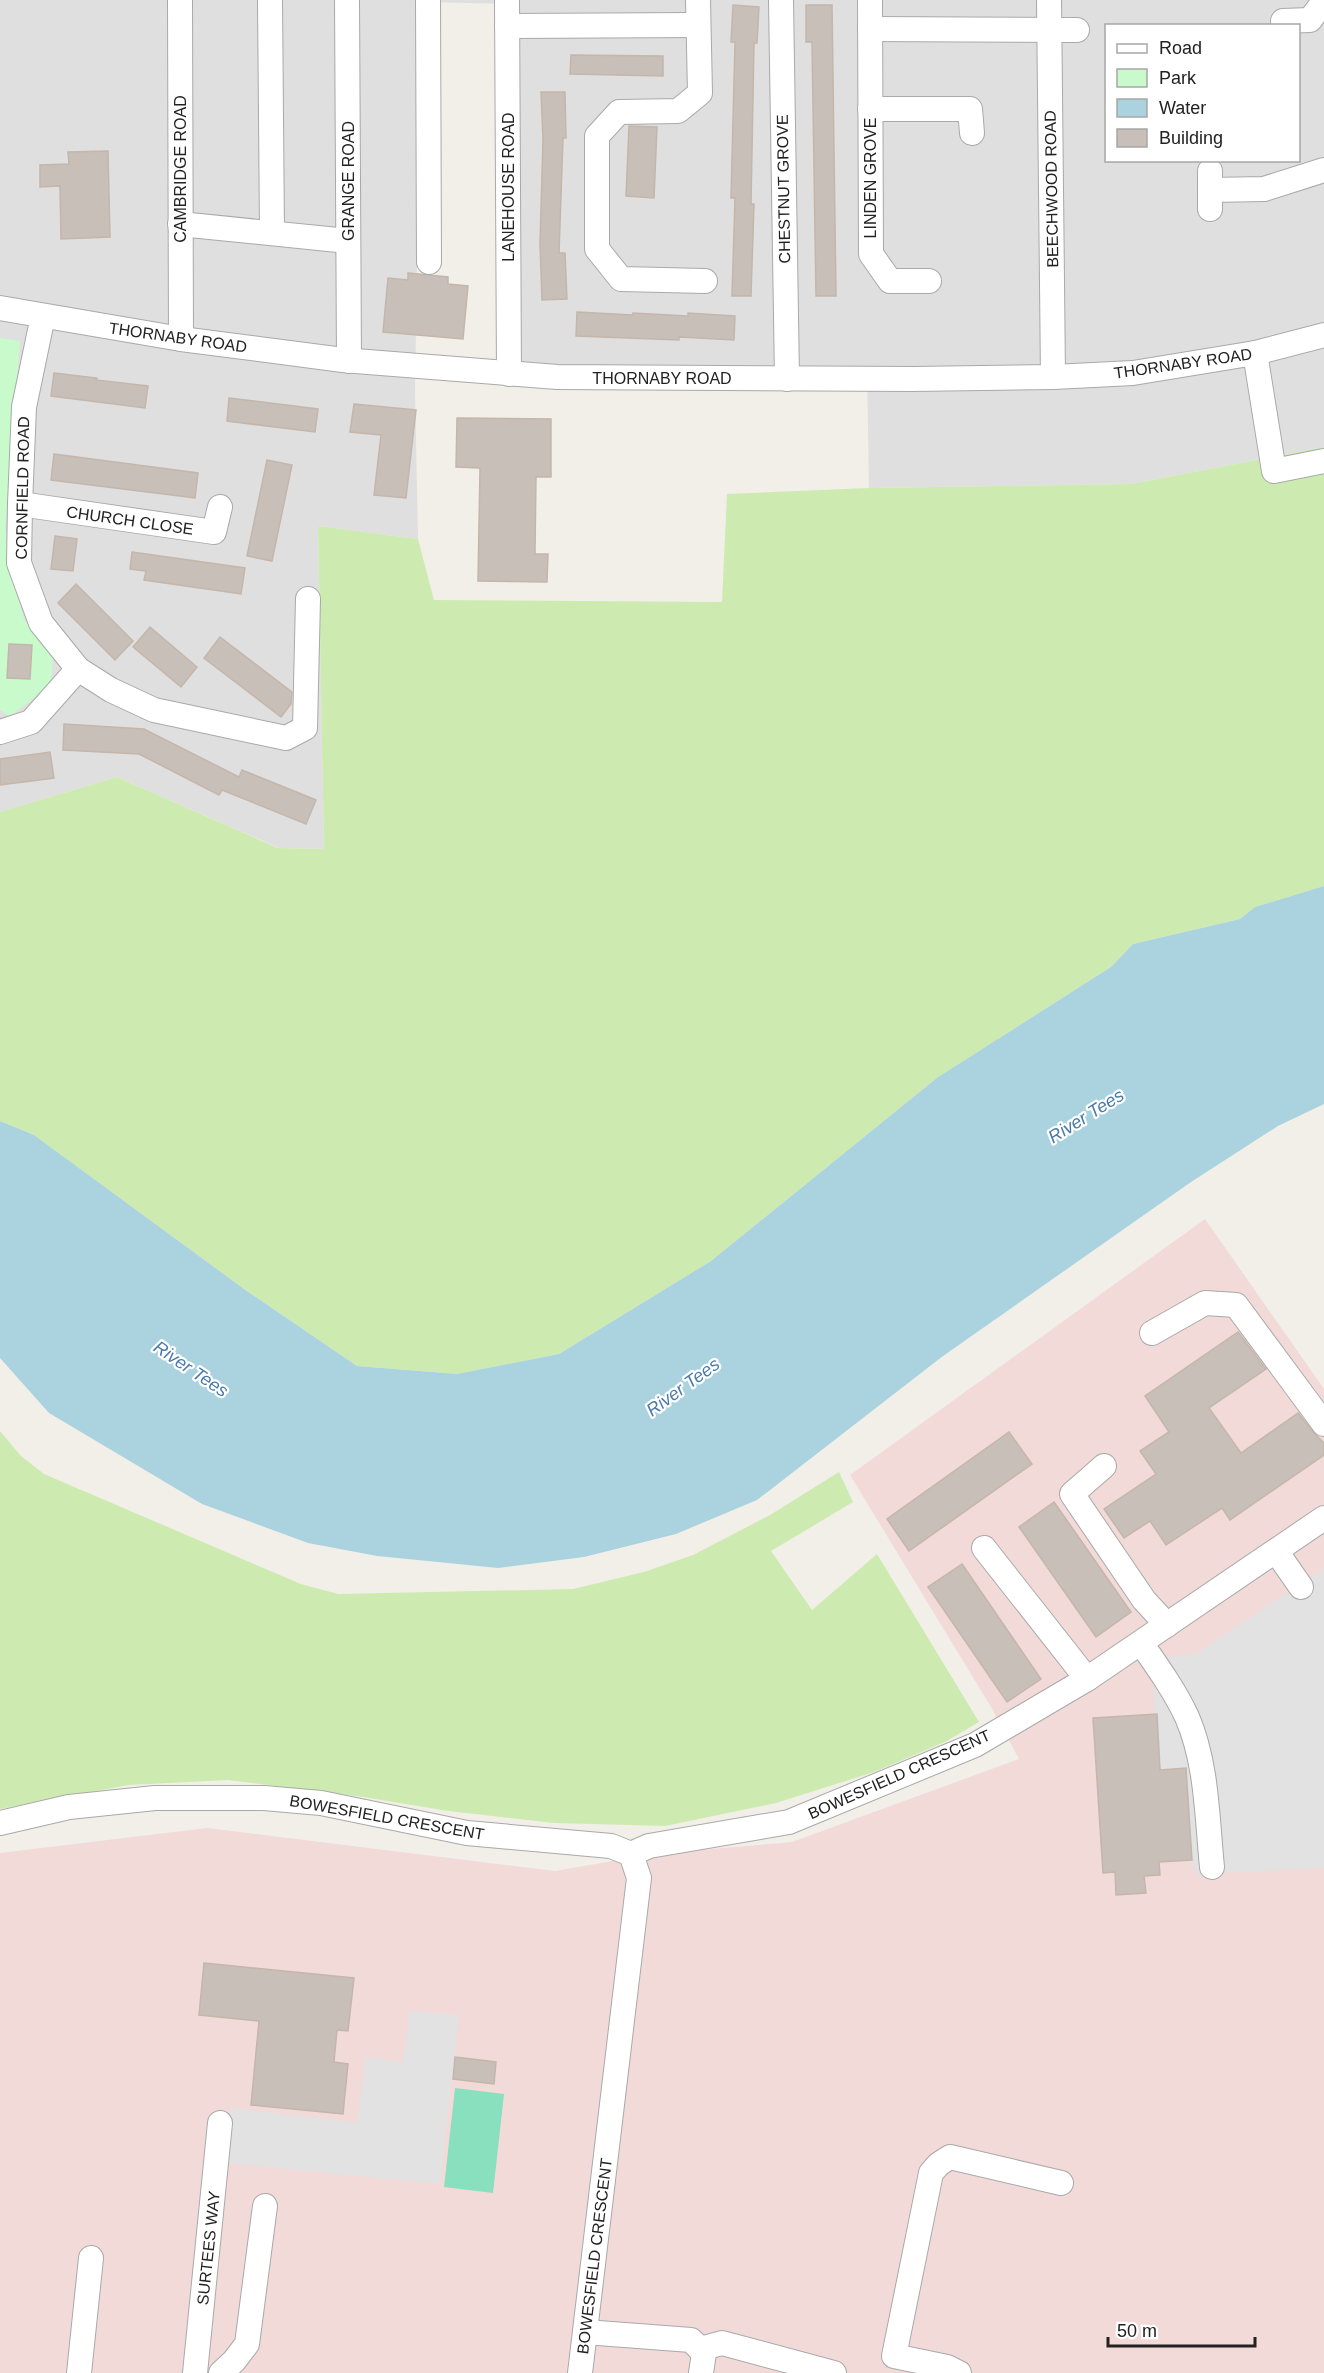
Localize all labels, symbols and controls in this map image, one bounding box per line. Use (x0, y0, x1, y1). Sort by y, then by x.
legend (1105, 24, 1300, 162)
text: Road (1159, 38, 1202, 58)
text: Park (1159, 68, 1197, 88)
street label: CAMBRIDGE ROAD (172, 95, 189, 243)
text: Water (1159, 98, 1206, 118)
street label: BEECHWOOD ROAD (1042, 110, 1061, 268)
street label: LANEHOUSE ROAD (500, 112, 517, 262)
street label: CHESTNUT GROVE (774, 114, 793, 264)
street label: LINDEN GROVE (862, 118, 879, 238)
street label: GRANGE ROAD (340, 121, 357, 241)
text: Building (1159, 128, 1223, 148)
street label: THORNABY ROAD (108, 319, 248, 356)
street label: THORNABY ROAD (1113, 345, 1253, 382)
street label: THORNABY ROAD (592, 370, 732, 387)
street label: CORNFIELD ROAD (13, 416, 32, 560)
street label: CHURCH CLOSE (65, 503, 194, 538)
water label: River Tees (1044, 1085, 1128, 1147)
water label: River Tees (150, 1337, 232, 1401)
water label: River Tees (643, 1354, 723, 1420)
street label: BOWESFIELD CRESCENT (806, 1726, 993, 1822)
street label: BOWESFIELD CRESCENT (288, 1792, 486, 1843)
street label: BOWESFIELD CRESCENT (574, 2157, 615, 2355)
street label: SURTEES WAY (194, 2190, 223, 2306)
scale bar (1108, 2310, 1255, 2348)
text: 50 m (1117, 2321, 1157, 2341)

